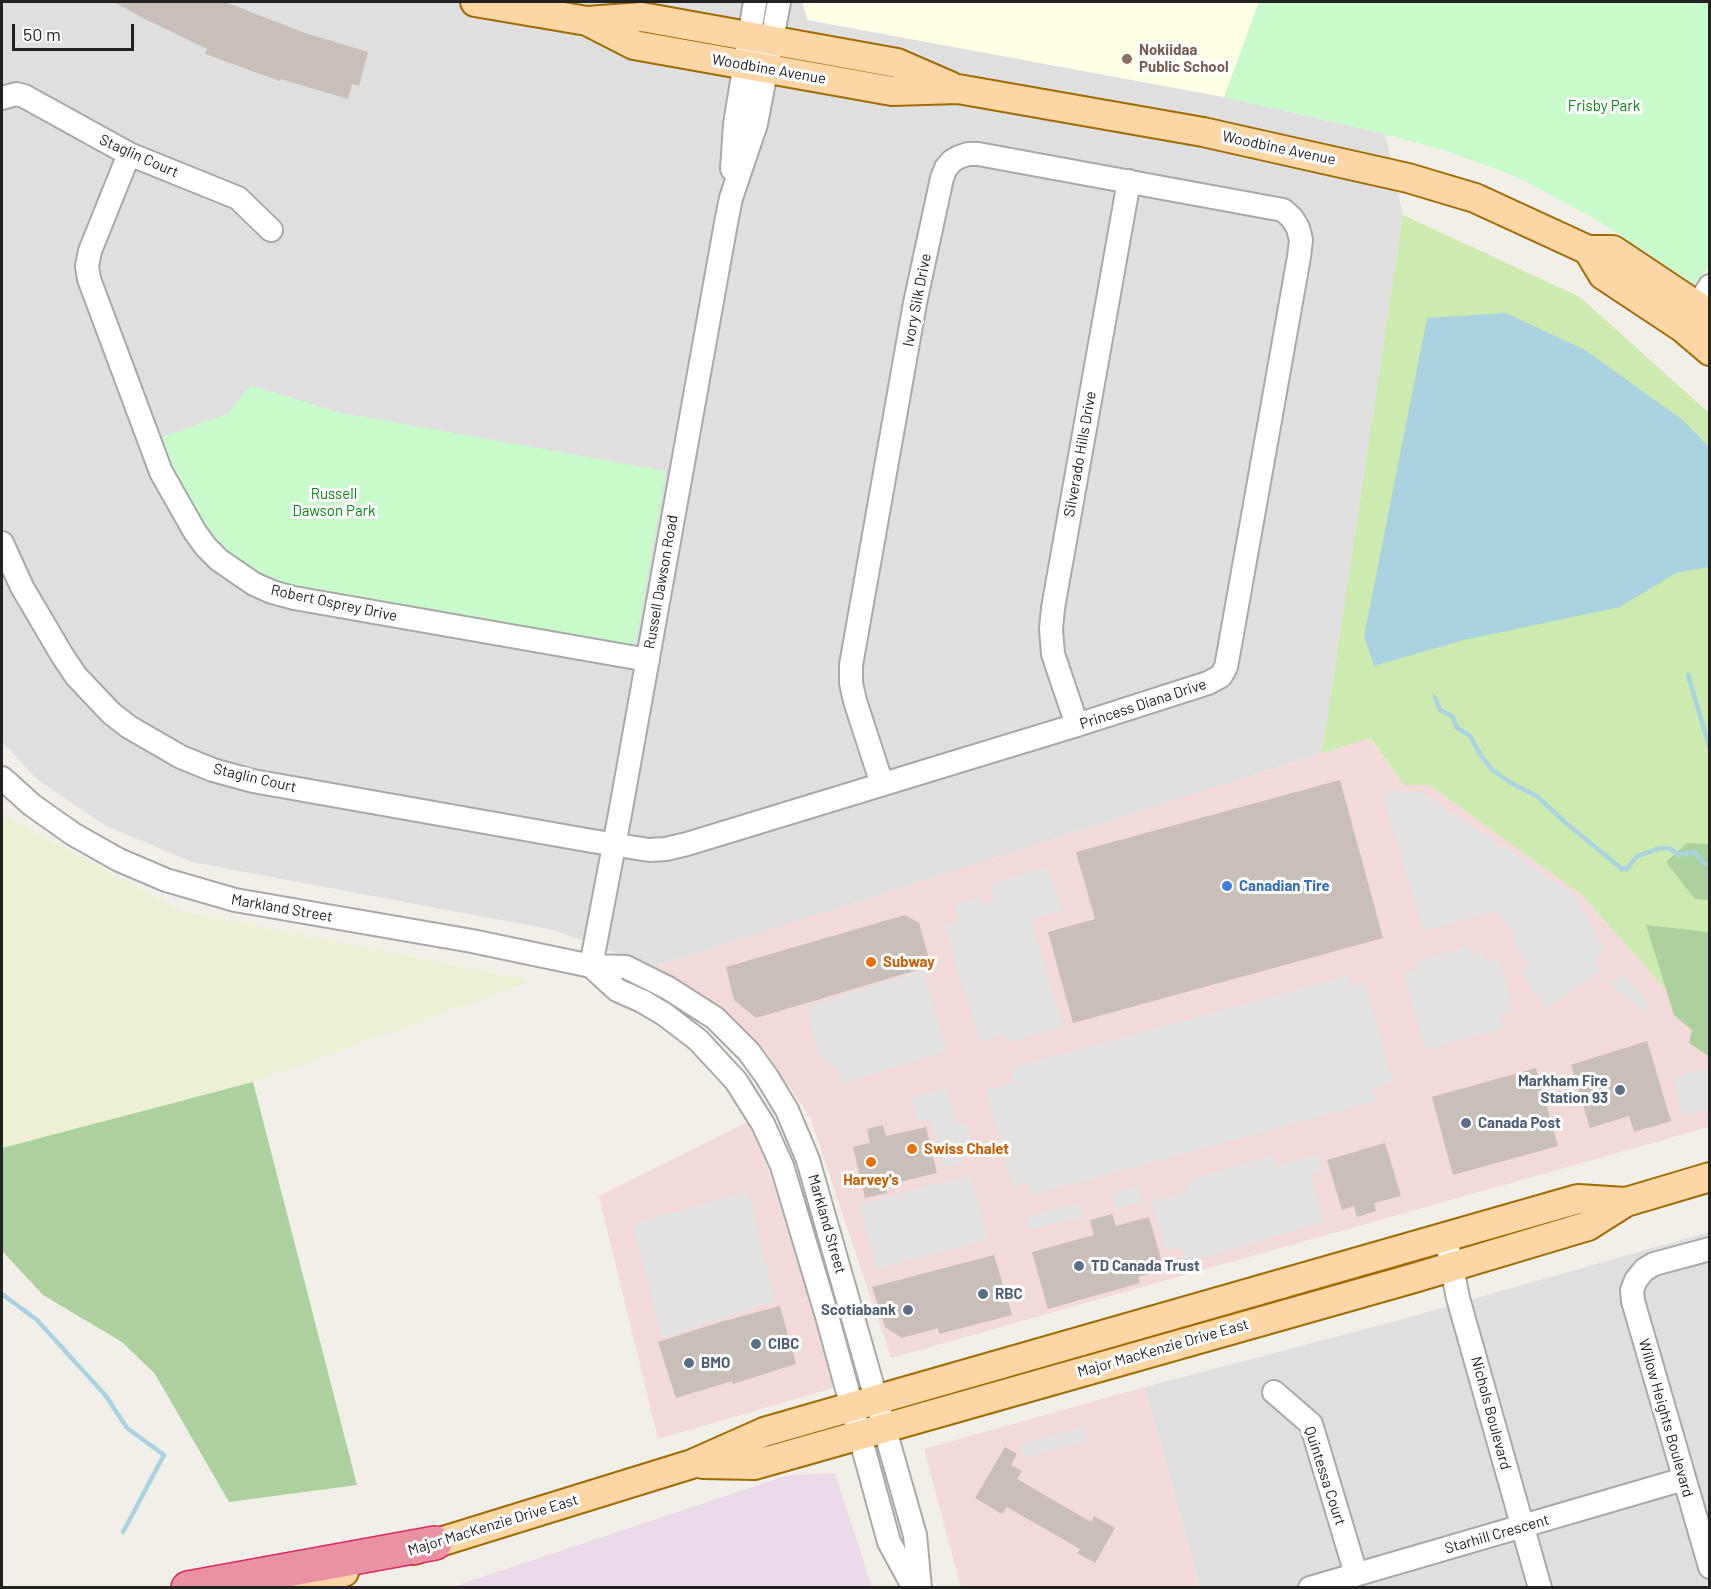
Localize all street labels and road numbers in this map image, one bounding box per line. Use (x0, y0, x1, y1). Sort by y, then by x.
street label: Woodbine Avenue (710, 50, 828, 88)
street label: Woodbine Avenue (1221, 127, 1337, 169)
street label: Staglin Court (97, 131, 181, 181)
street label: Ivory Silk Drive (899, 252, 935, 348)
street label: Silverado Hills Drive (1060, 390, 1100, 518)
street label: Russell Dawson Road (640, 513, 682, 651)
street label: Robert Osprey Drive (269, 581, 399, 625)
street label: Princess Diana Drive (1077, 675, 1209, 733)
street label: Staglin Court (212, 760, 298, 796)
street label: Markland Street (230, 890, 334, 926)
street label: Markland Street (804, 1172, 850, 1276)
street label: Major MacKenzie Drive East (1075, 1315, 1251, 1381)
street label: Willow Heights Boulevard (1635, 1337, 1697, 1499)
street label: Nichols Boulevard (1467, 1354, 1515, 1472)
street label: Quintessa Court (1301, 1424, 1349, 1528)
street label: Major MacKenzie Drive East (406, 1490, 580, 1560)
street label: Starhill Crescent (1443, 1510, 1551, 1558)

